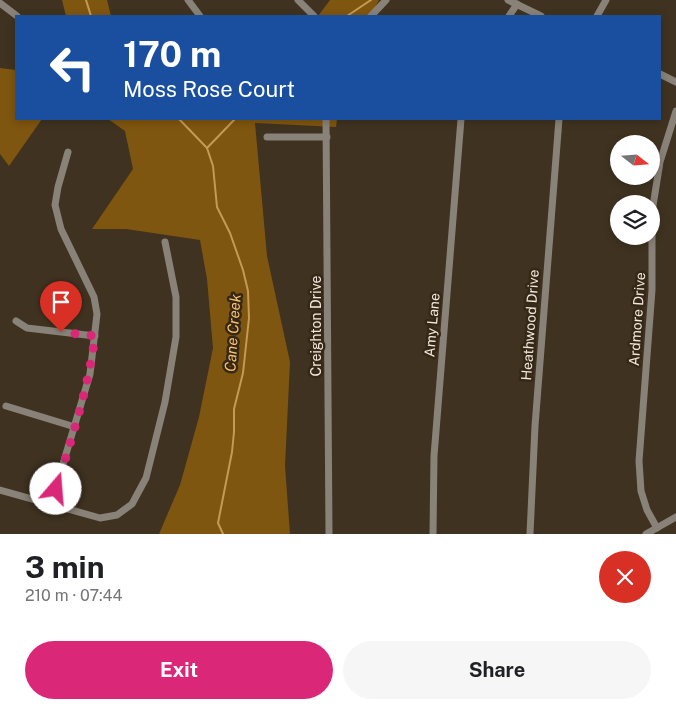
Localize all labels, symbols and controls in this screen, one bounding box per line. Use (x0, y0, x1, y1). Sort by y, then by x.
text: 170 m (123, 34, 221, 75)
icon: left (40, 35, 105, 100)
text: Moss Rose Court (123, 76, 295, 102)
north arrow (610, 135, 660, 185)
map controls (610, 135, 660, 245)
button: layers (610, 195, 660, 245)
street label: Heathwood Drive (518, 269, 542, 381)
street label: Ardmore Drive (626, 272, 648, 366)
street label: Creighton Drive (308, 275, 324, 377)
pin (40, 281, 82, 332)
icon: arrive (47, 288, 75, 316)
street label: Amy Lane (421, 292, 443, 358)
water label: Cane Creek (221, 293, 244, 372)
position arrow (29, 462, 81, 514)
text: 3 min (25, 549, 104, 585)
button: close (599, 551, 651, 603)
text: 210 m · 07:44 (25, 586, 123, 605)
button: Exit (25, 641, 333, 699)
button: Share (343, 641, 651, 699)

